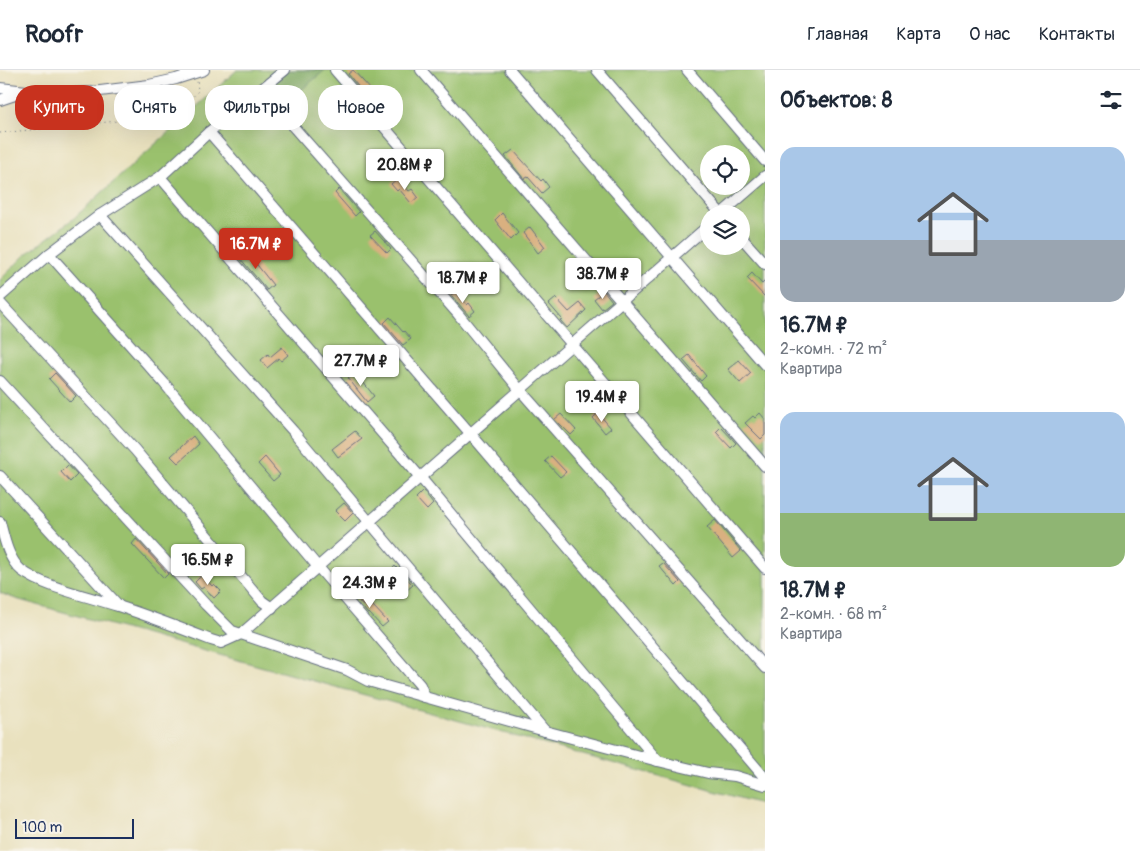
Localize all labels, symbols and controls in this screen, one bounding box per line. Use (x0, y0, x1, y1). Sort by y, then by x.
text: Roofr (25, 20, 83, 49)
text: Главная (807, 23, 868, 46)
text: Карта (896, 23, 941, 46)
text: О нас (969, 23, 1011, 46)
text: Контакты (1039, 23, 1115, 46)
chip: Купить (15, 85, 104, 130)
chip: Снять (114, 85, 195, 130)
chip: Фильтры (205, 85, 308, 130)
chip: Новое (318, 85, 403, 130)
icon: filters (1097, 86, 1125, 114)
text: Объектов: 8 (780, 87, 892, 114)
map controls (700, 145, 750, 255)
button: locate (700, 145, 750, 195)
pin: 20.8M ₽ (359, 148, 451, 191)
text: 20.8M ₽ (377, 155, 433, 175)
icon: home (908, 179, 998, 269)
button: layers (700, 205, 750, 255)
pin: 16.7M ₽ (210, 228, 302, 270)
text: 16.7M ₽ (230, 234, 282, 254)
pin: 38.7M ₽ (557, 258, 649, 300)
pin: 18.7M ₽ (417, 262, 509, 304)
text: 38.7M ₽ (576, 264, 630, 284)
text: 18.7M ₽ (438, 268, 488, 288)
text: 16.7M ₽ (780, 312, 848, 339)
text: 2-комн. · 72 m² (780, 339, 887, 359)
pin: 27.7M ₽ (315, 344, 407, 387)
text: 27.7M ₽ (334, 351, 388, 371)
text: Квартира (780, 359, 842, 379)
pin: 19.4M ₽ (556, 380, 648, 423)
text: 19.4M ₽ (576, 387, 628, 407)
icon: home (908, 444, 998, 534)
pin: 16.5M ₽ (162, 544, 254, 586)
text: 16.5M ₽ (182, 550, 234, 570)
pin: 24.3M ₽ (324, 566, 416, 609)
text: 24.3M ₽ (342, 573, 398, 593)
text: 18.7M ₽ (780, 577, 847, 604)
text: 2-комн. · 68 m² (780, 604, 887, 624)
text: Квартира (780, 624, 842, 644)
scale bar (15, 816, 134, 839)
text: 100 m (22, 819, 62, 836)

